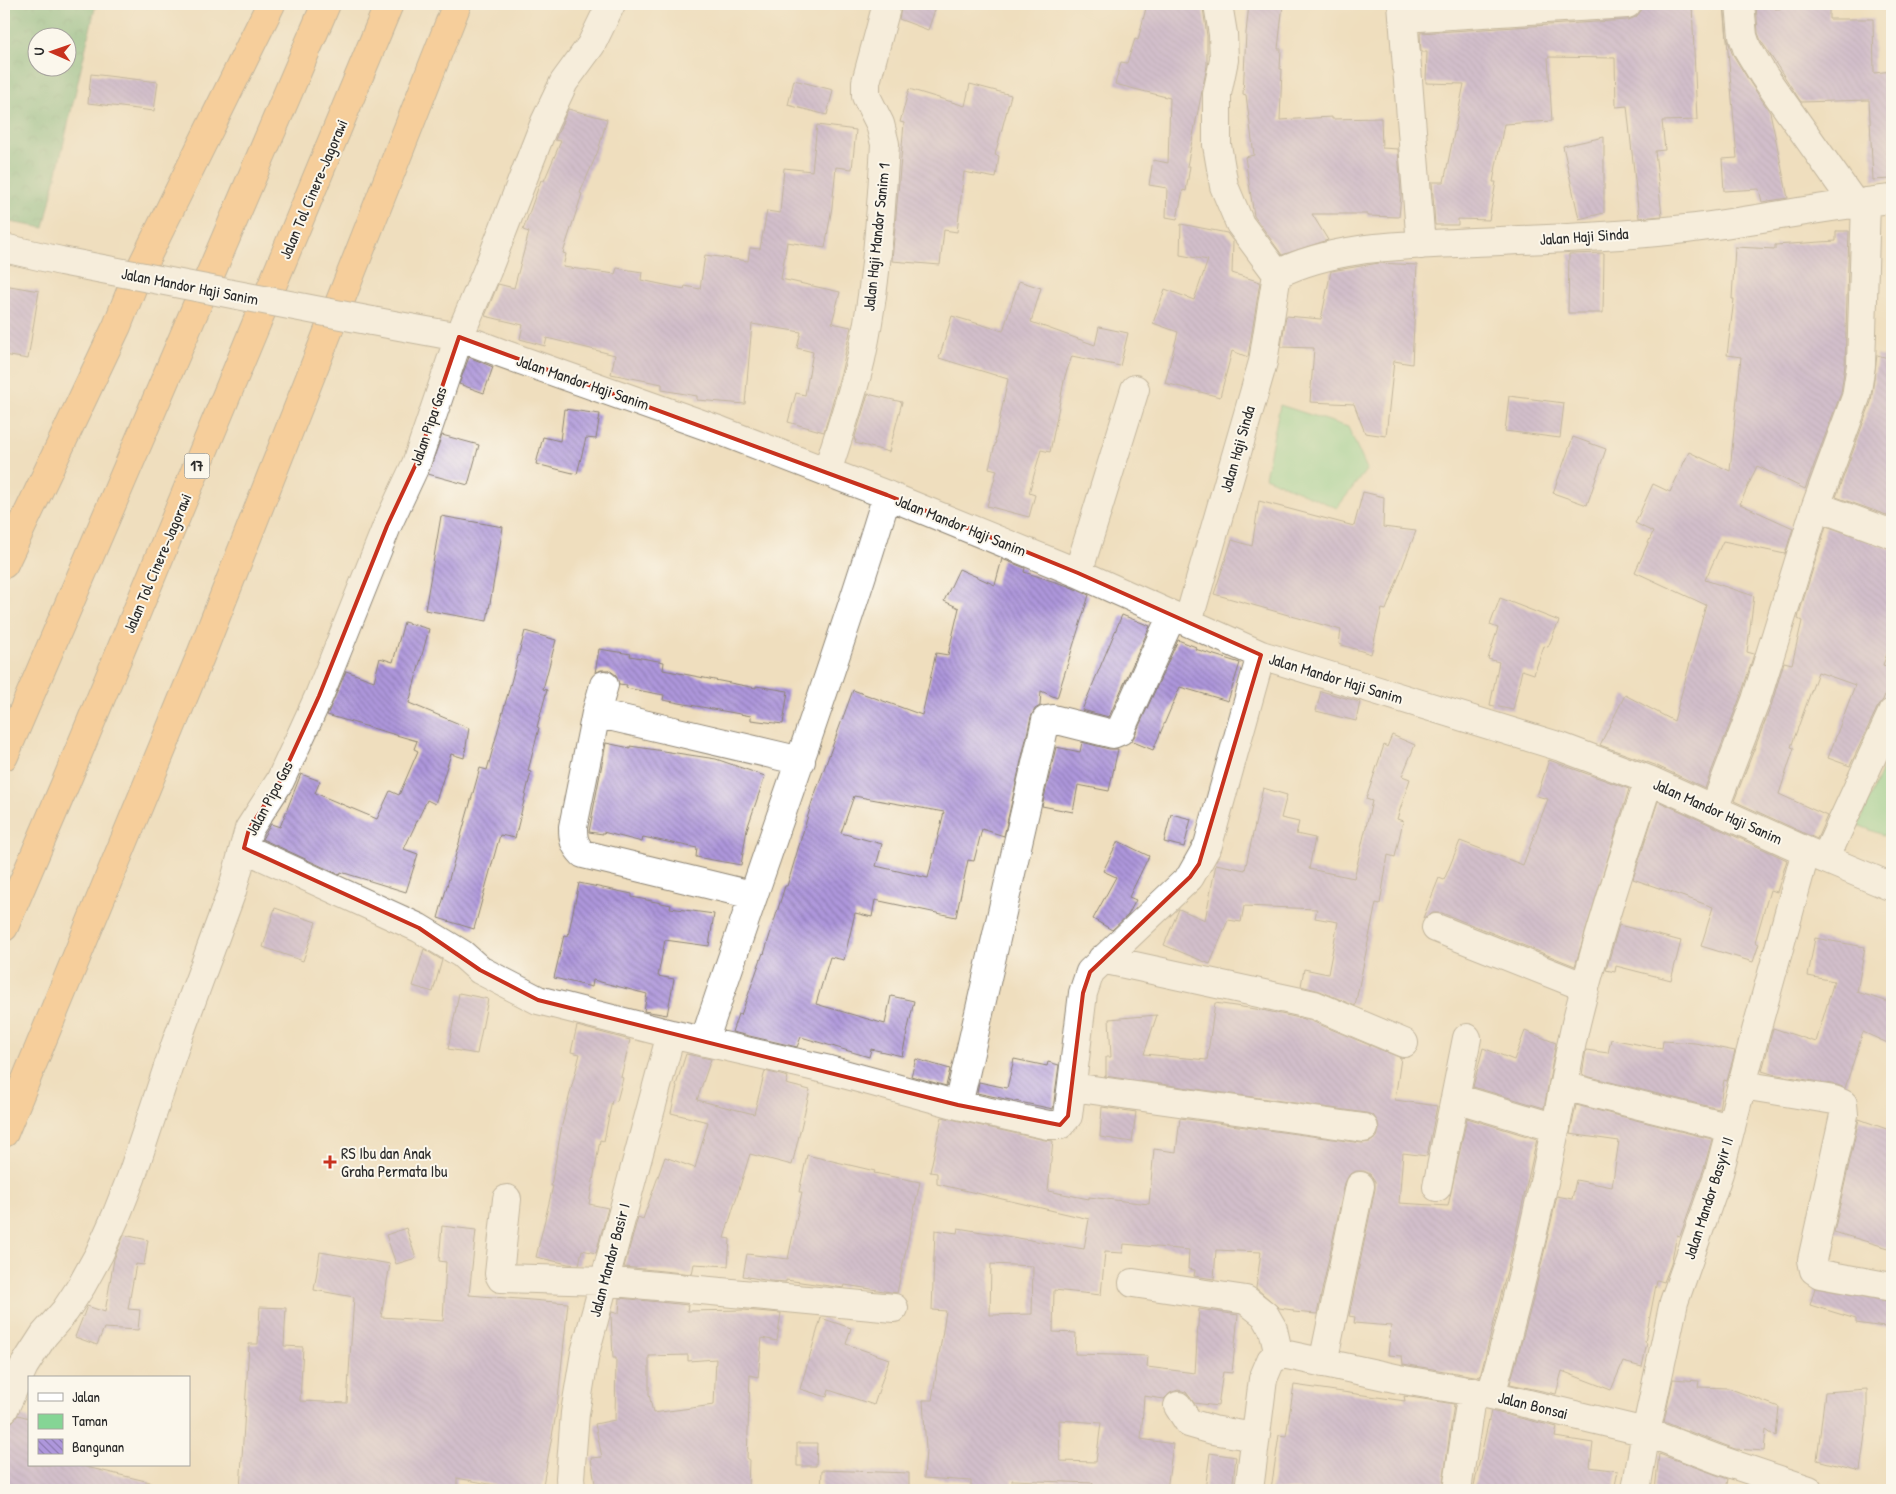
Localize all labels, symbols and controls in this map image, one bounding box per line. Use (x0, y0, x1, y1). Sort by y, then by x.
north arrow (28, 28, 78, 78)
text: U (29, 47, 48, 56)
street label: Jalan Tol Cinere–Jagorawi (274, 116, 352, 262)
street label: Jalan Haji Mandor Sanim 1 (857, 162, 895, 312)
street label: Jalan Haji Sinda (1539, 222, 1629, 250)
street label: Jalan Mandor Haji Sanim (120, 262, 261, 310)
street label: Jalan Mandor Haji Sanim (514, 349, 653, 415)
street label: Jalan Pipa Gas (404, 384, 452, 468)
street label: Jalan Haji Sinda (1214, 403, 1260, 495)
road number: 17 (184, 454, 210, 478)
street label: Jalan Mandor Haji Sanim (892, 489, 1030, 561)
street label: Jalan Tol Cinere–Jagorawi (118, 490, 196, 636)
street label: Jalan Mandor Haji Sanim (1266, 647, 1406, 709)
street label: Jalan Pipa Gas (240, 757, 298, 839)
street label: Jalan Mandor Haji Sanim (1650, 773, 1786, 849)
street label: Jalan Mandor Basyir II (1678, 1134, 1738, 1262)
place label: RS Ibu dan Anak Graha Permata Ibu (341, 1142, 448, 1182)
marker: RS Ibu dan Anak Graha Permata Ibu (323, 1155, 337, 1169)
street label: Jalan Mandor Basir I (583, 1201, 635, 1319)
legend (28, 1376, 190, 1466)
text: Jalan (72, 1386, 100, 1407)
street label: Jalan Bonsai (1496, 1386, 1570, 1424)
text: Taman (72, 1410, 108, 1431)
text: Bangunan (72, 1436, 125, 1457)

